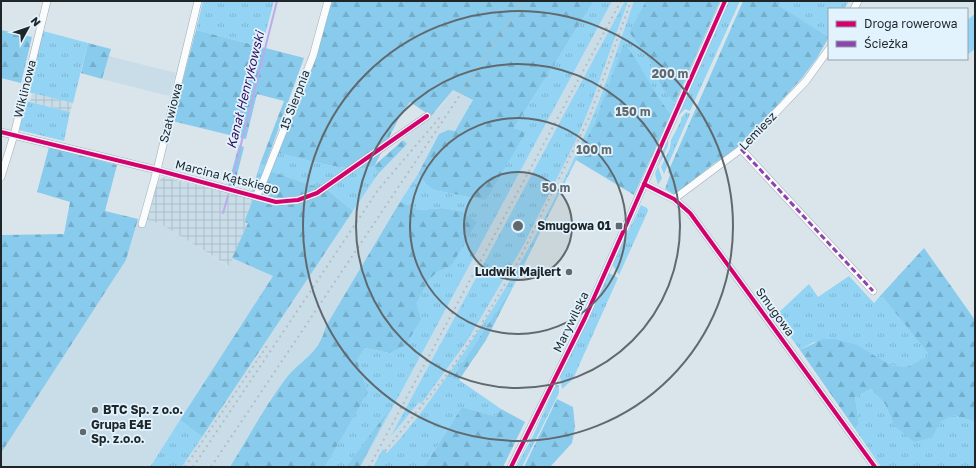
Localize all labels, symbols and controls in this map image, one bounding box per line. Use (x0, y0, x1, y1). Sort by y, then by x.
north arrow (8, 8, 48, 48)
legend (828, 8, 968, 60)
text: N (28, 14, 44, 29)
text: Droga rowerowa (864, 16, 957, 31)
water label: Kanał Henrykowski (223, 28, 268, 150)
text: Ścieżka (864, 36, 908, 51)
street label: Wiklinowa (10, 58, 39, 119)
text: 200 m (652, 66, 688, 81)
street label: 15 Sierpnia (276, 68, 313, 132)
street label: Szałwiowa (156, 81, 185, 144)
text: 150 m (616, 104, 650, 119)
street label: Lemiesz (736, 109, 779, 153)
text: 100 m (576, 142, 612, 157)
street label: Marcina Kątskiego (174, 156, 280, 197)
text: 50 m (542, 180, 570, 195)
place label: Smugowa 01 (537, 218, 611, 233)
centre of rings (511, 219, 525, 233)
marker: Smugowa 01 (614, 221, 624, 231)
place label: Ludwik Majlert (475, 264, 561, 279)
marker: Ludwik Majlert (564, 267, 574, 277)
street label: Smugowa (753, 285, 798, 339)
street label: Marywilska (549, 289, 592, 355)
place label: BTC Sp. z o.o. (103, 402, 183, 417)
marker: BTC Sp. z o.o. (90, 405, 100, 415)
place label: Grupa E4E Sp. z.o.o. (91, 417, 151, 446)
marker: Grupa E4E Sp. z.o.o. (78, 427, 88, 437)

